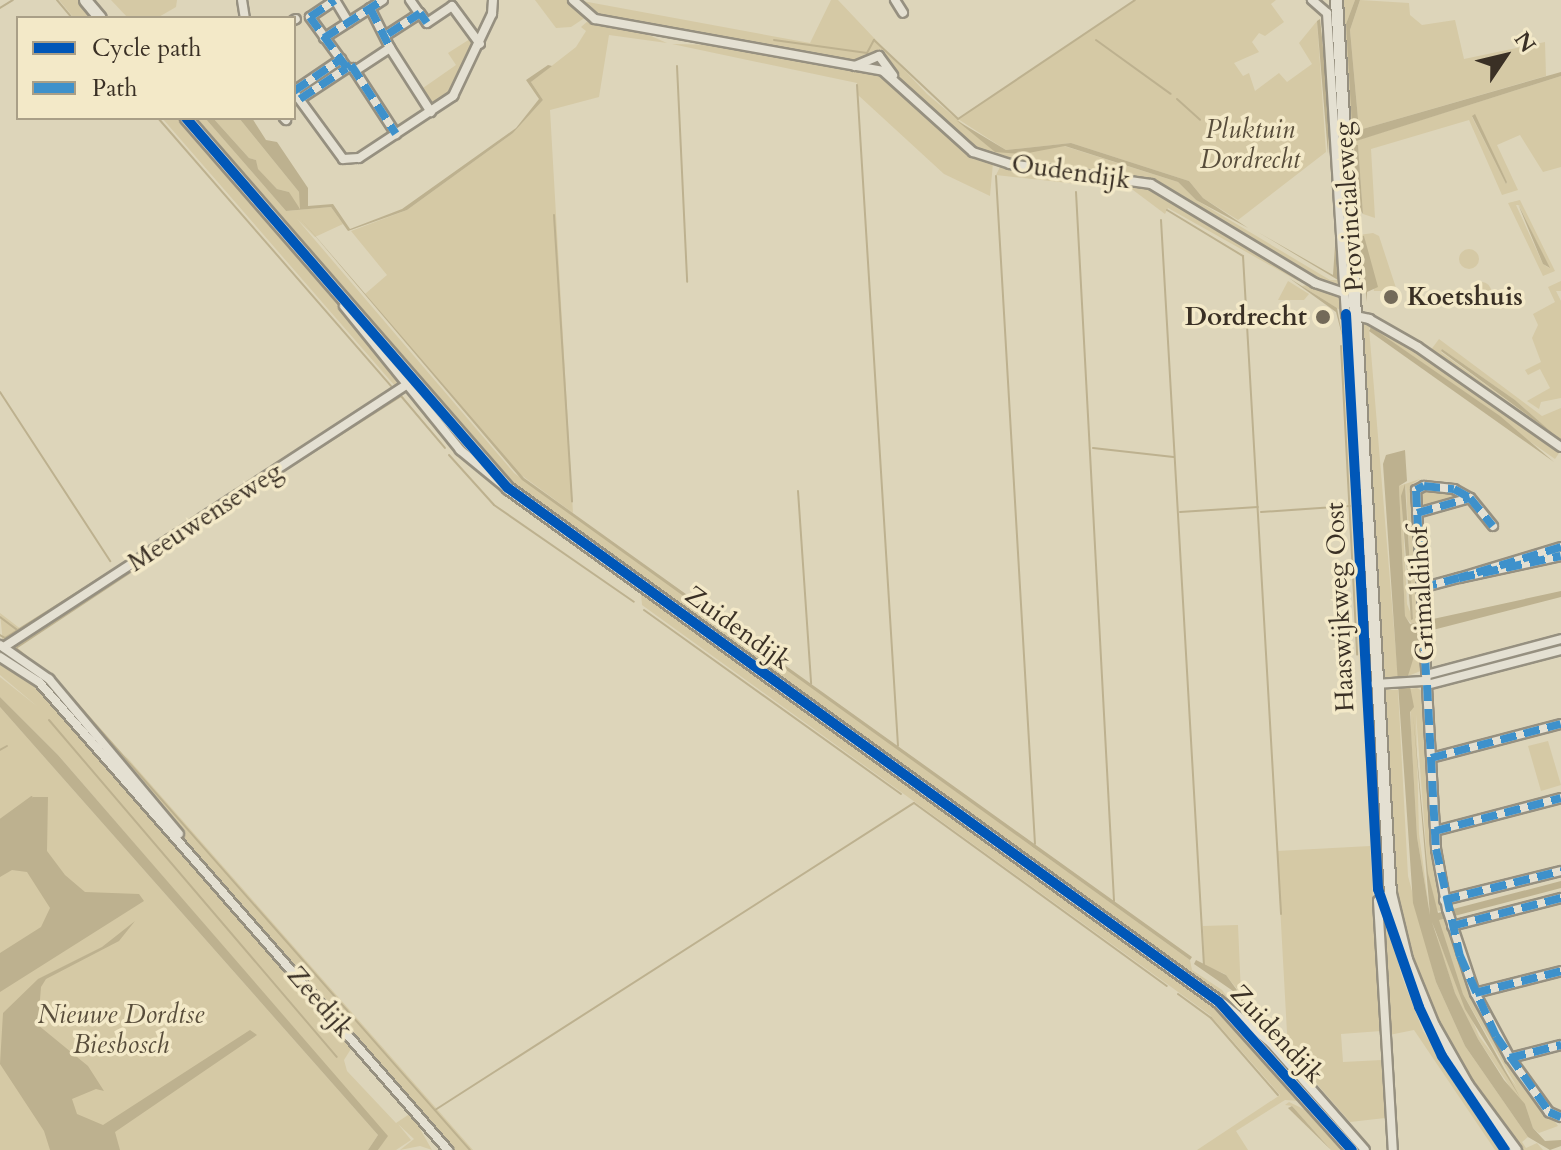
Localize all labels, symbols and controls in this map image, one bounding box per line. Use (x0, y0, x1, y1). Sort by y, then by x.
legend (16, 16, 296, 120)
north arrow (1465, 16, 1545, 96)
text: N (1507, 26, 1542, 59)
text: Cycle path (92, 32, 201, 65)
text: Path (92, 72, 137, 105)
park label: Pluktuin Dordrecht (1200, 114, 1300, 176)
street label: Provincialeweg (1328, 121, 1370, 293)
street label: Oudendijk (1010, 148, 1132, 196)
place label: Koetshuis (1407, 281, 1523, 313)
marker: Koetshuis (1382, 288, 1400, 306)
place label: Dordrecht (1185, 301, 1307, 333)
marker: Dordrecht (1314, 308, 1332, 326)
street label: Meeuwenseweg (122, 456, 288, 578)
street label: Haaswijkweg Oost (1319, 501, 1361, 713)
street label: Grimaldihof (1403, 526, 1441, 662)
street label: Zuidendijk (679, 579, 797, 677)
street label: Zeedijk (280, 960, 360, 1044)
street label: Zuidendijk (1224, 978, 1330, 1090)
park label: Nieuwe Dordtse Biesbosch (38, 999, 204, 1060)

